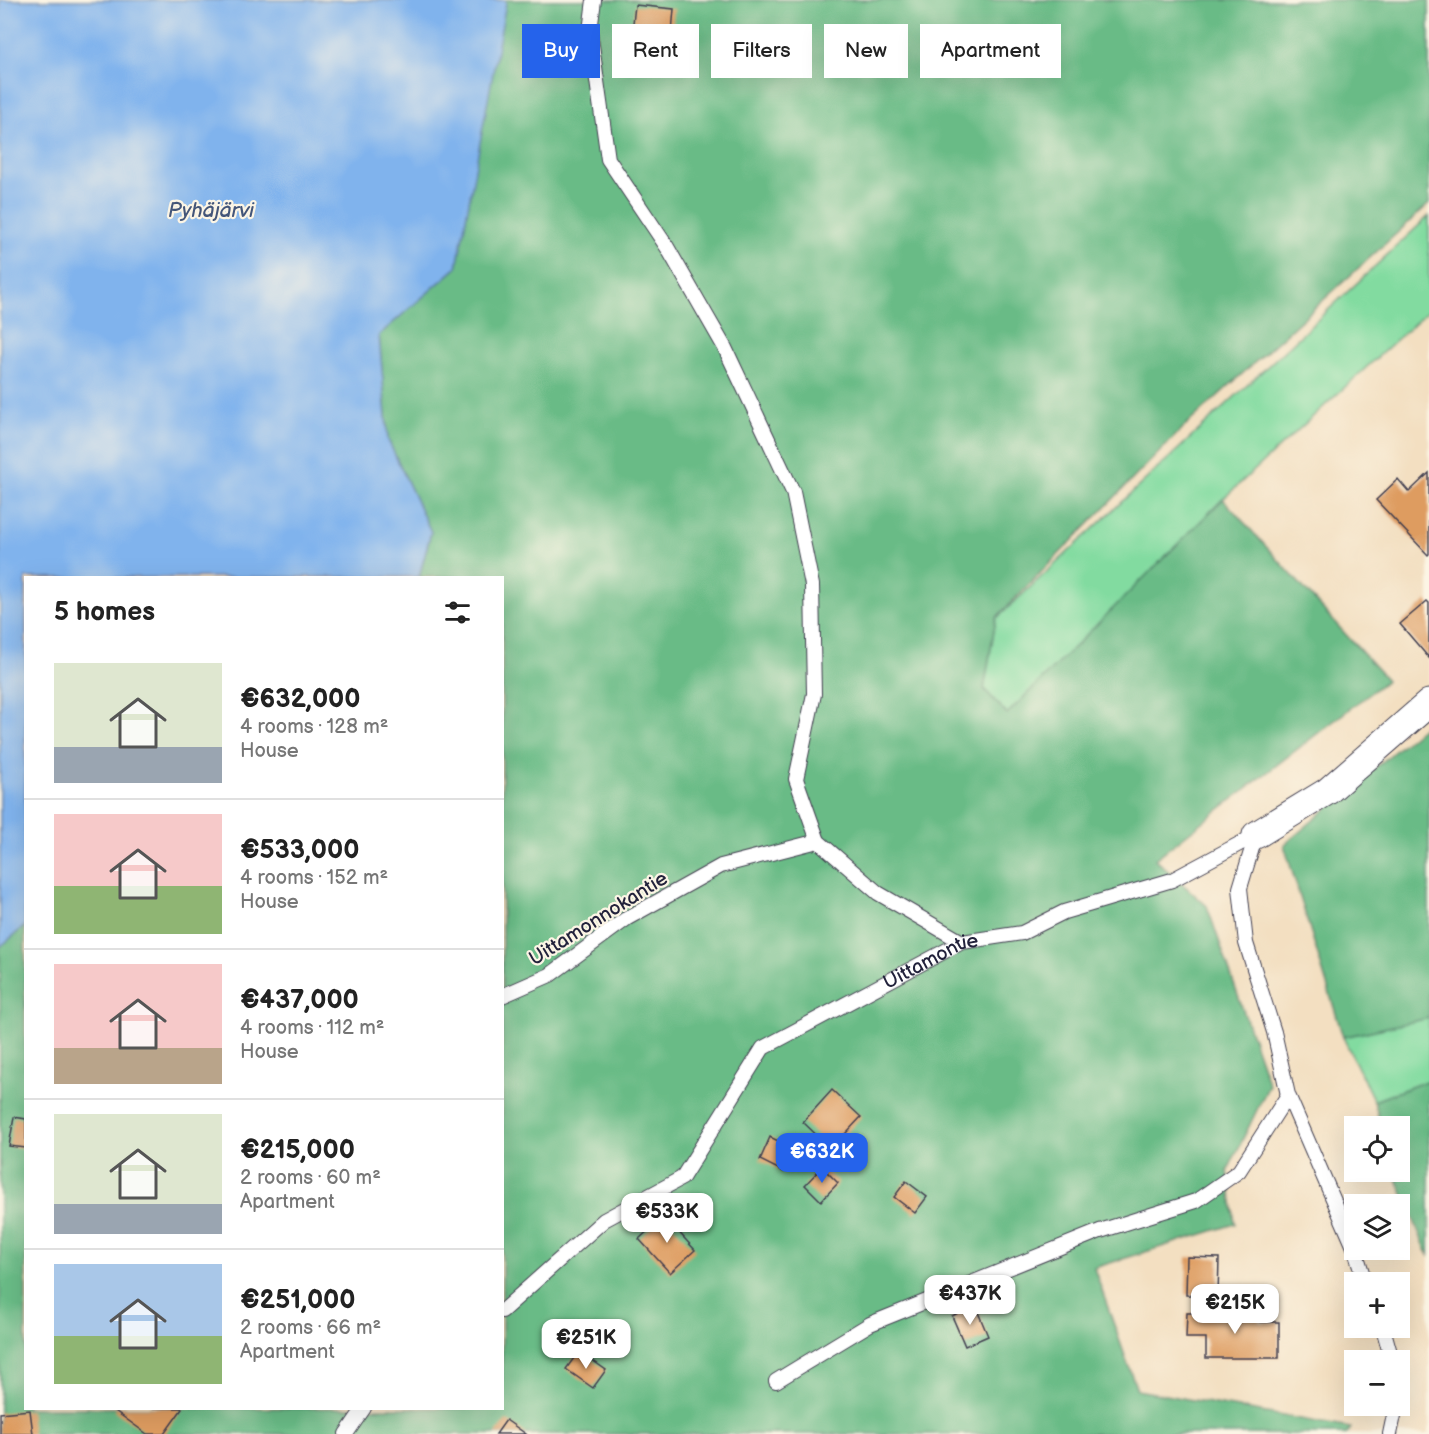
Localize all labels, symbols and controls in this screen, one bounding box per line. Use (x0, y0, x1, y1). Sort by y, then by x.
chip: Buy (522, 24, 600, 78)
chip: Rent (612, 24, 699, 78)
chip: Filters (711, 24, 812, 78)
chip: New (824, 24, 908, 78)
chip: Apartment (920, 24, 1061, 78)
water label: Pyhäjärvi (168, 198, 255, 223)
icon: filters (441, 596, 474, 629)
text: 5 homes (54, 597, 155, 628)
text: €632,000 (240, 684, 360, 715)
icon: home (102, 687, 174, 759)
text: 4 rooms · 128 m² (240, 715, 388, 739)
text: House (240, 739, 299, 763)
text: €533,000 (240, 835, 359, 866)
icon: home (102, 838, 174, 910)
text: 4 rooms · 152 m² (240, 866, 388, 890)
street label: Uittamonnokantie (525, 867, 672, 971)
text: House (240, 890, 299, 914)
street label: Uittamontie (879, 929, 980, 995)
text: €437,000 (240, 985, 359, 1016)
icon: home (102, 988, 174, 1060)
text: 4 rooms · 112 m² (240, 1016, 384, 1040)
text: House (240, 1040, 299, 1064)
map controls (1344, 1116, 1410, 1416)
button: locate (1344, 1116, 1410, 1182)
pin: €632K (780, 1133, 864, 1184)
text: €215,000 (240, 1135, 355, 1166)
icon: home (102, 1138, 174, 1210)
text: €632K (790, 1140, 854, 1164)
text: 2 rooms · 60 m² (240, 1166, 381, 1190)
text: Apartment (240, 1190, 335, 1214)
pin: €533K (625, 1193, 709, 1244)
button: layers (1344, 1194, 1410, 1260)
text: €533K (635, 1200, 699, 1224)
button: + (1344, 1272, 1410, 1338)
pin: €437K (928, 1275, 1012, 1326)
text: €437K (938, 1282, 1002, 1306)
pin: €215K (1193, 1284, 1277, 1335)
text: €251,000 (240, 1285, 356, 1316)
icon: home (102, 1288, 174, 1360)
text: €215K (1205, 1291, 1265, 1315)
text: 2 rooms · 66 m² (240, 1316, 381, 1340)
pin: €251K (544, 1319, 628, 1370)
text: €251K (556, 1326, 616, 1350)
text: Apartment (240, 1340, 335, 1364)
button: − (1344, 1350, 1410, 1416)

